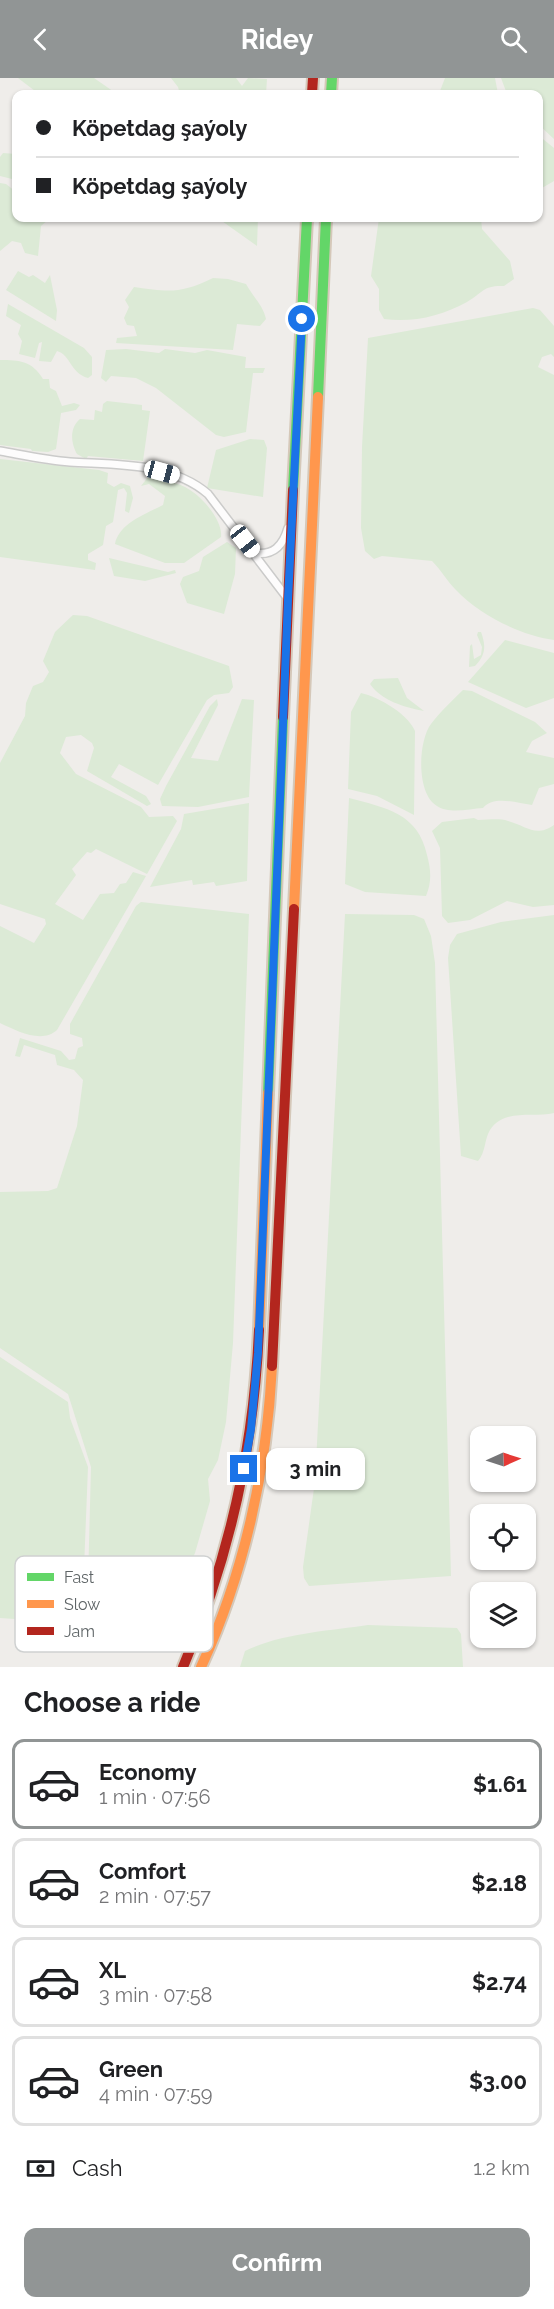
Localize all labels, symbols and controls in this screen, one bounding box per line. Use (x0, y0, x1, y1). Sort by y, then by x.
icon: back (24, 23, 57, 56)
icon: search (497, 23, 530, 56)
text: Ridey (241, 24, 313, 55)
text: Köpetdag şaýoly (72, 115, 247, 141)
text: Köpetdag şaýoly (72, 173, 247, 199)
route start (288, 305, 315, 332)
car (142, 459, 182, 485)
car (227, 521, 263, 561)
north arrow (470, 1426, 536, 1492)
map controls (470, 1426, 536, 1648)
callout: 3 min (265, 1448, 364, 1490)
route end (230, 1455, 257, 1482)
text: 3 min (290, 1457, 341, 1481)
button: locate (470, 1504, 536, 1570)
legend (15, 1556, 213, 1652)
text: Fast (64, 1568, 95, 1587)
button: layers (470, 1582, 536, 1648)
text: Slow (64, 1595, 100, 1614)
text: Jam (64, 1622, 95, 1641)
text: Choose a ride (24, 1687, 200, 1718)
icon: car (27, 1757, 81, 1811)
text: Economy (99, 1759, 197, 1785)
text: $1.61 (473, 1771, 527, 1797)
text: 1 min · 07:56 (99, 1785, 211, 1809)
icon: car (27, 1856, 81, 1910)
text: Comfort (99, 1858, 186, 1884)
text: $2.18 (472, 1870, 527, 1896)
text: 2 min · 07:57 (99, 1884, 211, 1908)
icon: car (27, 1955, 81, 2009)
text: XL (99, 1957, 126, 1983)
text: $2.74 (472, 1969, 527, 1995)
text: 3 min · 07:58 (99, 1983, 212, 2007)
icon: car (27, 2054, 81, 2108)
text: Green (99, 2056, 163, 2082)
text: $3.00 (469, 2068, 527, 2094)
text: 4 min · 07:59 (99, 2082, 213, 2106)
icon: cash (24, 2152, 57, 2185)
text: Cash (72, 2155, 123, 2181)
text: 1.2 km (473, 2156, 530, 2180)
button: Confirm (24, 2228, 530, 2297)

